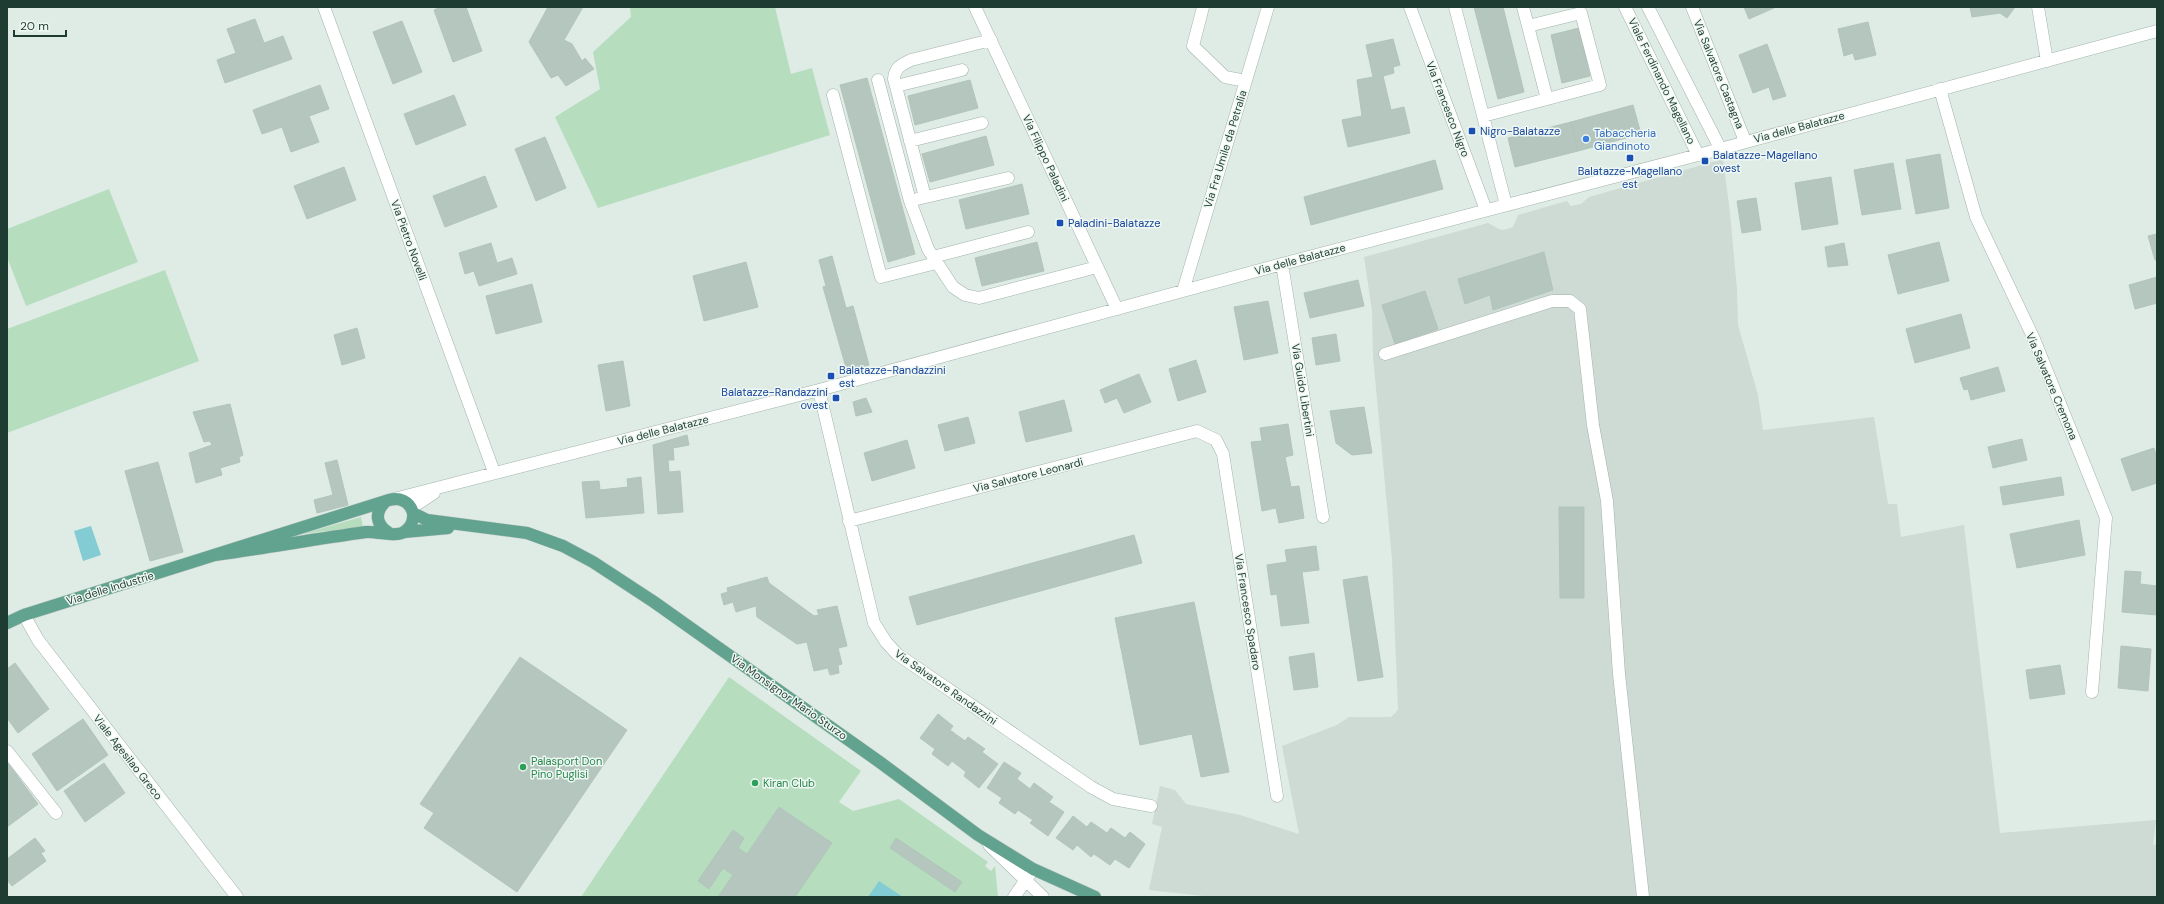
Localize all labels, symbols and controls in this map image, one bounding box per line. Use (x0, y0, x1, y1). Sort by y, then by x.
scale bar (14, 12, 66, 38)
street label: Viale Ferdinando Magellano (1625, 15, 1699, 147)
street label: Via Salvatore Castagna (1691, 17, 1747, 131)
text: 20 m (20, 18, 49, 34)
street label: Via Francesco Nigro (1423, 59, 1473, 159)
street label: Via Fra Umile da Petralia (1200, 88, 1250, 210)
street label: Via delle Balatazze (1752, 108, 1846, 146)
street label: Via Filippo Paladini (1020, 112, 1072, 204)
place label: Nigro-Balatazze (1480, 124, 1560, 138)
marker: Nigro-Balatazze (1467, 126, 1477, 136)
place label: Tabaccheria Giandinoto (1594, 126, 1656, 153)
marker: Tabaccheria Giandinoto (1581, 134, 1591, 144)
place label: Balatazze-Magellano ovest (1713, 148, 1818, 175)
marker: Balatazze-Magellano est (1625, 153, 1635, 163)
marker: Balatazze-Magellano ovest (1700, 156, 1710, 166)
place label: Balatazze-Magellano est (1578, 164, 1682, 191)
street label: Via Pietro Novelli (388, 198, 430, 282)
place label: Paladini-Balatazze (1068, 216, 1161, 230)
marker: Paladini-Balatazze (1055, 218, 1065, 228)
street label: Via delle Balatazze (1253, 240, 1347, 278)
street label: Via Salvatore Cremona (2023, 330, 2081, 442)
street label: Via Guido Libertini (1289, 342, 1317, 438)
place label: Balatazze-Randazzini est (839, 363, 946, 390)
marker: Balatazze-Randazzini est (826, 371, 836, 381)
place label: Balatazze-Randazzini ovest (721, 385, 828, 412)
marker: Balatazze-Randazzini ovest (831, 393, 841, 403)
street label: Via delle Balatazze (616, 412, 710, 448)
street label: Via Salvatore Leonardi (972, 455, 1084, 495)
street label: Via Francesco Spadaro (1232, 553, 1264, 671)
street label: Via delle Industrie (65, 568, 155, 608)
street label: Via Salvatore Randazzini (892, 646, 1000, 728)
street label: Via Monsignor Mario Sturzo (728, 651, 850, 743)
street label: Viale Agesilao Greco (90, 712, 166, 802)
place label: Palasport Don Pino Puglisi (531, 754, 602, 781)
marker: Palasport Don Pino Puglisi (518, 762, 528, 772)
place label: Kiran Club (763, 776, 815, 790)
marker: Kiran Club (750, 778, 760, 788)

